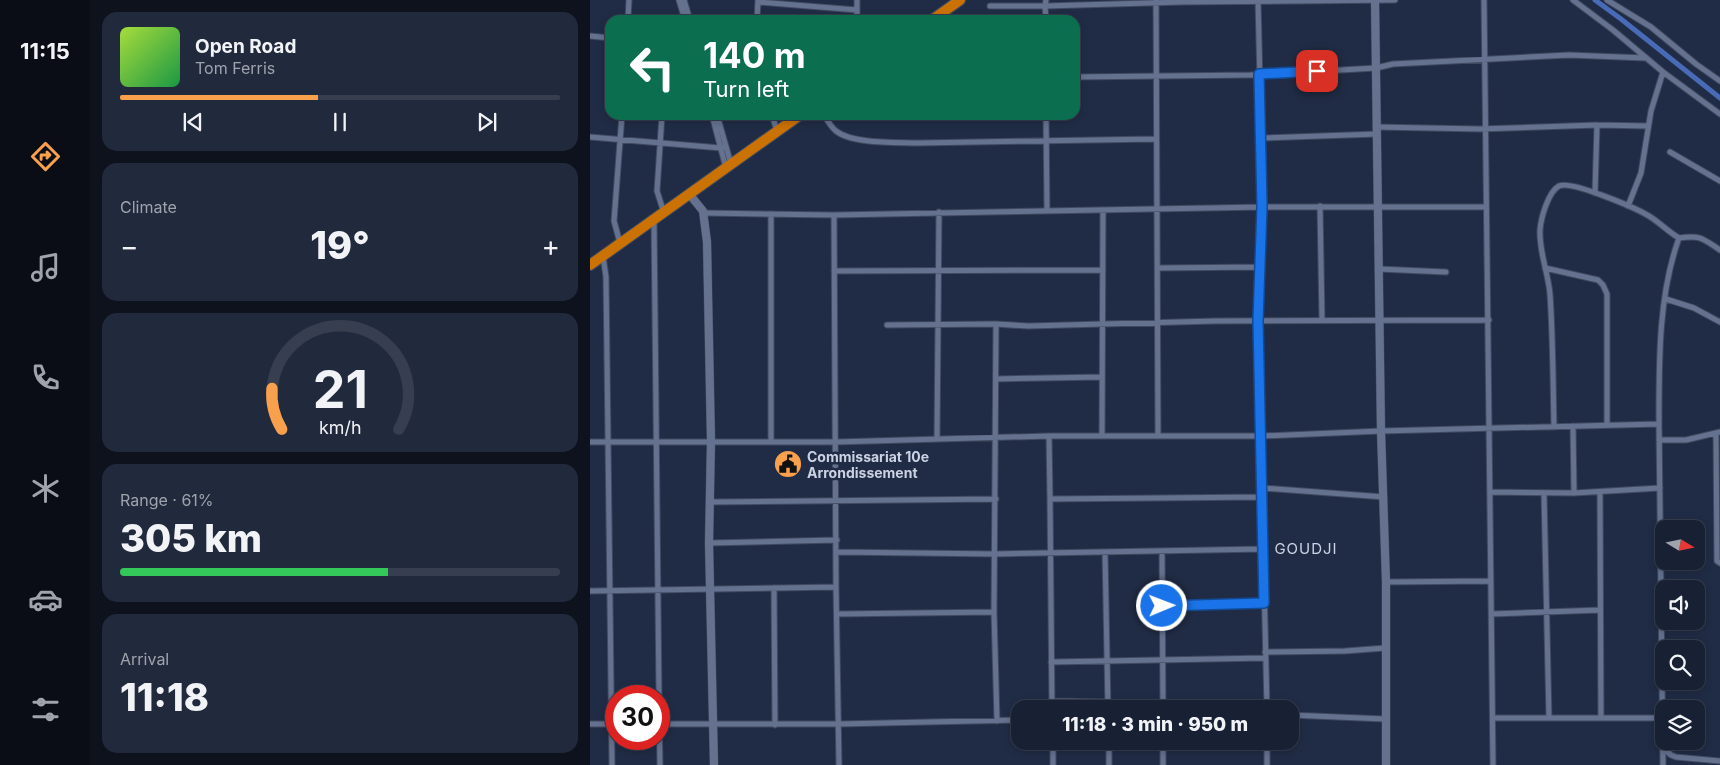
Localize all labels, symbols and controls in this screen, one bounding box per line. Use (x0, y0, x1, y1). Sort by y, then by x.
text: 140 m (703, 34, 806, 76)
text: Open Road (195, 35, 296, 58)
icon: left (620, 35, 685, 100)
text: 11:15 (20, 38, 70, 64)
pin (1296, 50, 1338, 92)
icon: arrive (1303, 57, 1331, 85)
text: Tom Ferris (195, 58, 275, 78)
text: Turn left (703, 76, 789, 102)
icon: previous (179, 108, 207, 136)
icon: pause (326, 108, 354, 136)
icon: next (473, 108, 501, 136)
icon: directions (28, 139, 63, 174)
text: Climate (120, 197, 177, 217)
text: 19° (310, 222, 370, 268)
text: − (120, 229, 139, 263)
text: + (541, 229, 560, 263)
icon: music (28, 250, 63, 285)
text: 21 (312, 358, 368, 421)
icon: phone (28, 360, 63, 395)
text: km/h (319, 417, 361, 438)
place label: Commissariat 10e Arrondissement (807, 448, 929, 481)
public building icon: Commissariat 10e Arrondissement (773, 449, 803, 479)
icon: climate (28, 471, 63, 506)
text: Range · 61% (120, 490, 214, 510)
text: 305 km (120, 515, 262, 561)
north arrow (1655, 520, 1705, 570)
map controls (1655, 520, 1705, 750)
district label: GOUDJI (1274, 539, 1338, 558)
position arrow (1135, 579, 1187, 631)
button: sound (1655, 580, 1705, 630)
icon: car (28, 582, 63, 617)
button: search (1655, 640, 1705, 690)
text: Arrival (120, 649, 169, 669)
text: 11:18 (120, 674, 209, 720)
speed limit sign: 30 (605, 685, 670, 750)
icon: filters (28, 692, 63, 727)
button: layers (1655, 700, 1705, 750)
text: 11:18 · 3 min · 950 m (1062, 713, 1248, 736)

